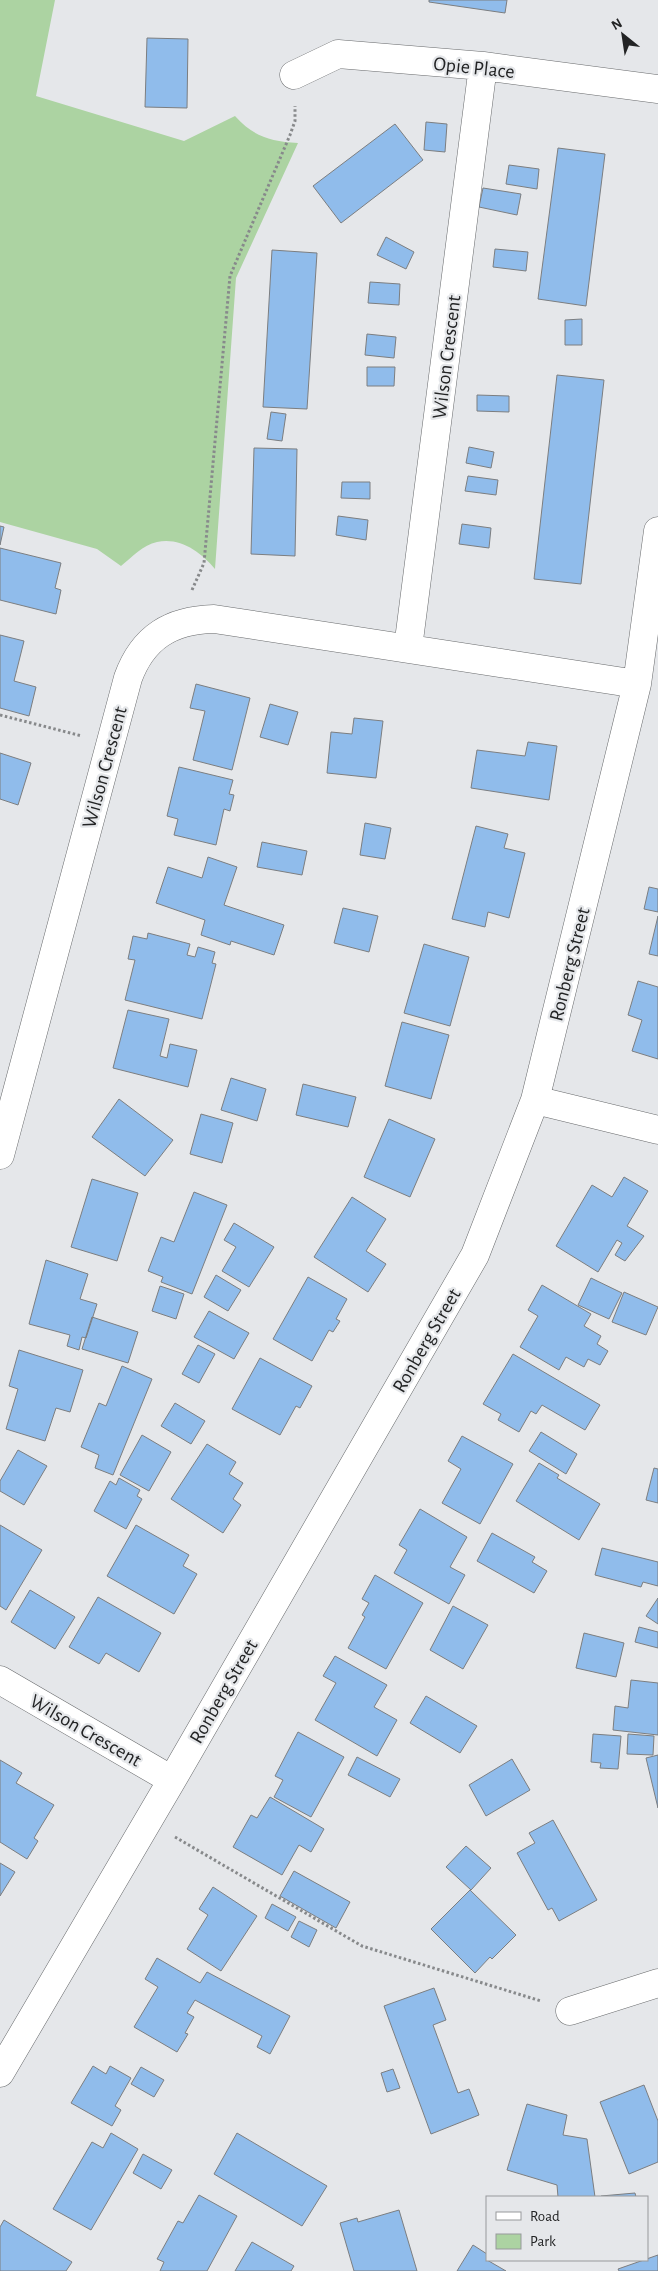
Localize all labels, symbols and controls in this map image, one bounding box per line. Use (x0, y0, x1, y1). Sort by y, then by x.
north arrow (598, 10, 648, 60)
text: N (609, 16, 625, 33)
street label: Opie Place (432, 54, 516, 82)
street label: Wilson Crescent (429, 293, 465, 420)
street label: Wilson Crescent (79, 704, 131, 830)
street label: Ronberg Street (546, 905, 594, 1023)
street label: Ronberg Street (389, 1285, 465, 1396)
street label: Ronberg Street (186, 1636, 262, 1747)
street label: Wilson Crescent (26, 1691, 145, 1771)
legend (486, 2196, 648, 2261)
text: Road (530, 2209, 560, 2224)
text: Park (530, 2234, 556, 2249)

